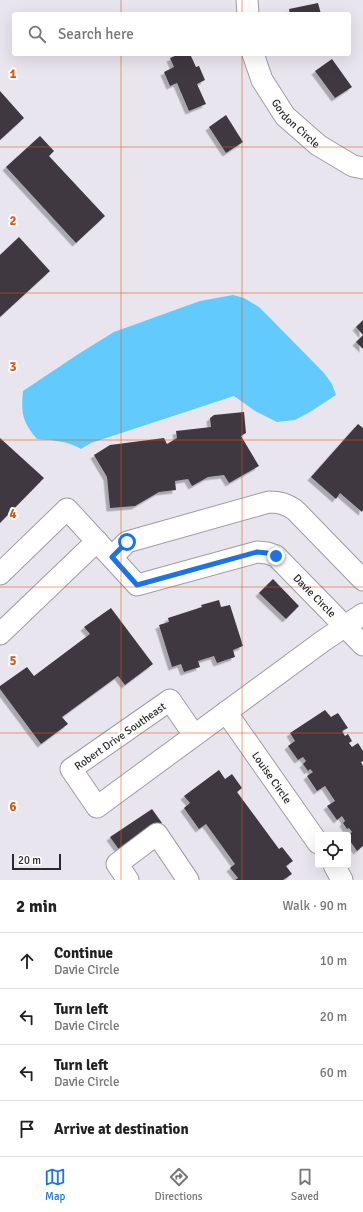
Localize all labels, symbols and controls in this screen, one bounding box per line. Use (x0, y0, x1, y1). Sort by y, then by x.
search box (12, 12, 351, 56)
icon: search (26, 23, 48, 45)
text: Search here (58, 25, 134, 43)
text: 1 (9, 66, 17, 82)
street label: Gordon Circle (269, 97, 323, 151)
text: 2 (9, 213, 17, 229)
text: 3 (9, 359, 17, 375)
text: 4 (9, 506, 17, 522)
route start (118, 533, 136, 551)
route end (267, 547, 285, 565)
street label: Davie Circle (290, 572, 338, 620)
text: 5 (9, 653, 17, 669)
street label: Robert Drive Southeast (72, 700, 169, 773)
street label: Louise Circle (249, 749, 294, 806)
text: 6 (9, 799, 17, 815)
map controls (315, 832, 351, 868)
button: locate (315, 832, 351, 868)
scale bar (12, 852, 61, 871)
text: 20 m (18, 854, 41, 867)
text: 2 min (16, 896, 57, 917)
text: Walk · 90 m (283, 898, 347, 914)
text: Continue (54, 944, 113, 962)
icon: ahead (16, 950, 38, 972)
text: 10 m (320, 953, 347, 969)
text: Davie Circle (54, 962, 120, 978)
text: Turn left (54, 1000, 108, 1018)
icon: left (16, 1006, 38, 1028)
text: 20 m (320, 1009, 347, 1025)
text: Davie Circle (54, 1018, 120, 1034)
text: Turn left (54, 1056, 108, 1074)
icon: left (16, 1062, 38, 1084)
text: 60 m (320, 1065, 347, 1081)
text: Davie Circle (54, 1074, 120, 1090)
icon: arrive (16, 1118, 38, 1140)
text: Arrive at destination (54, 1120, 189, 1138)
tab: Map (44, 1166, 66, 1203)
tab: Directions (155, 1166, 203, 1203)
tab: Saved (291, 1166, 319, 1203)

